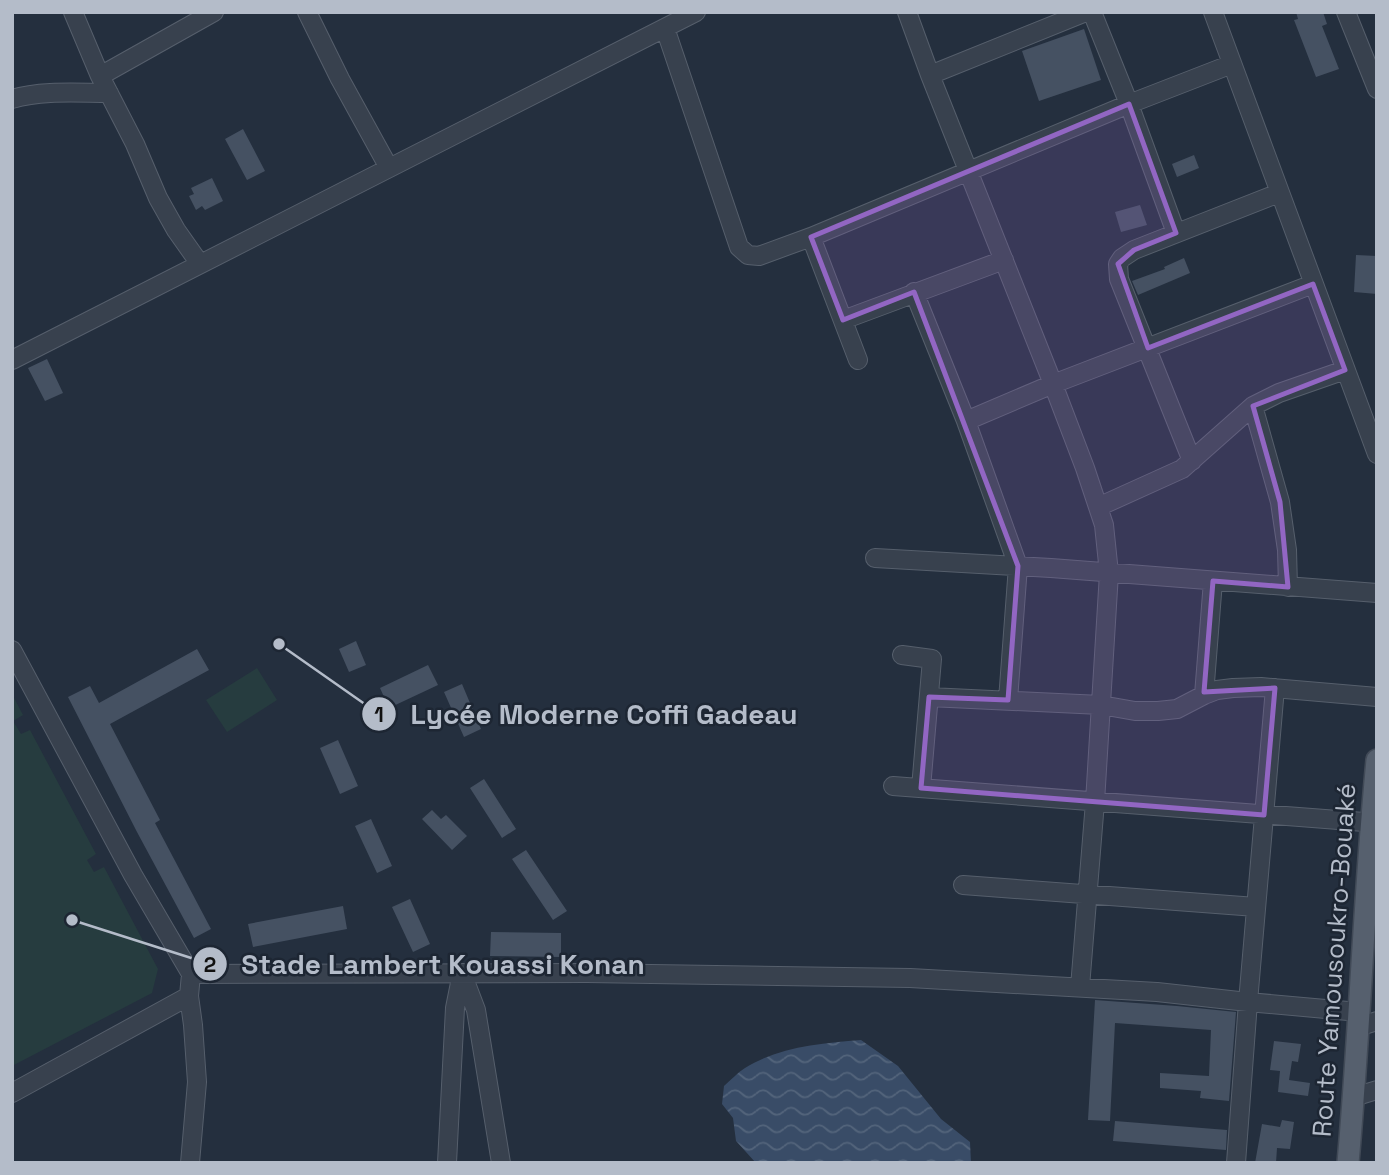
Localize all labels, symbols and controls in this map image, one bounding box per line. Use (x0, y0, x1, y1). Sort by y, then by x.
callout: Lycée Moderne Coffi Gadeau (362, 690, 812, 739)
text: Lycée Moderne Coffi Gadeau (410, 696, 798, 732)
text: 1 (374, 701, 384, 728)
street label: Route Yamousoukro-Bouaké (1305, 782, 1363, 1138)
callout: Stade Lambert Kouassi Konan (193, 940, 659, 989)
text: Stade Lambert Kouassi Konan (241, 946, 645, 982)
text: 2 (204, 951, 216, 978)

